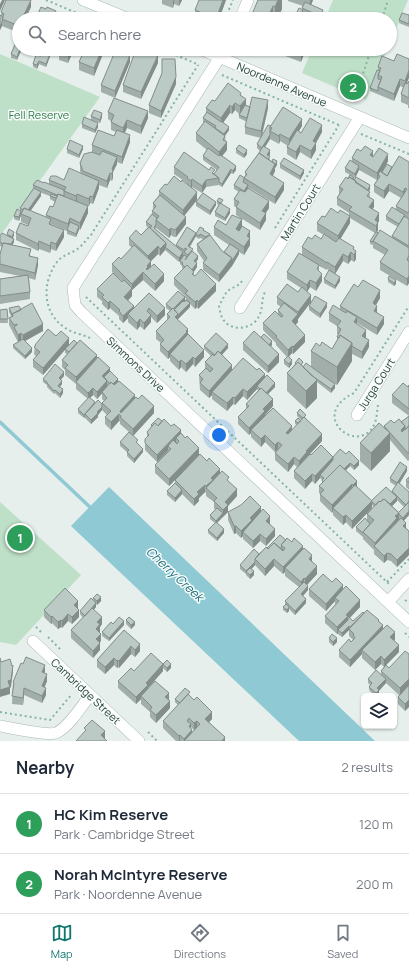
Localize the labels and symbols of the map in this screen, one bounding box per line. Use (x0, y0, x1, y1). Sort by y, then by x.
street label: Noordenne Avenue (235, 58, 330, 110)
pin: 2 (340, 72, 366, 102)
park label: Fell Reserve (9, 107, 70, 122)
street label: Martin Court (277, 181, 323, 243)
street label: Simmons Drive (104, 333, 169, 395)
street label: Jurga Court (354, 355, 398, 413)
your location (209, 425, 229, 445)
pin: 1 (7, 523, 33, 553)
water label: Cherry Creek (143, 543, 209, 606)
street label: Cambridge Street (48, 655, 124, 727)

